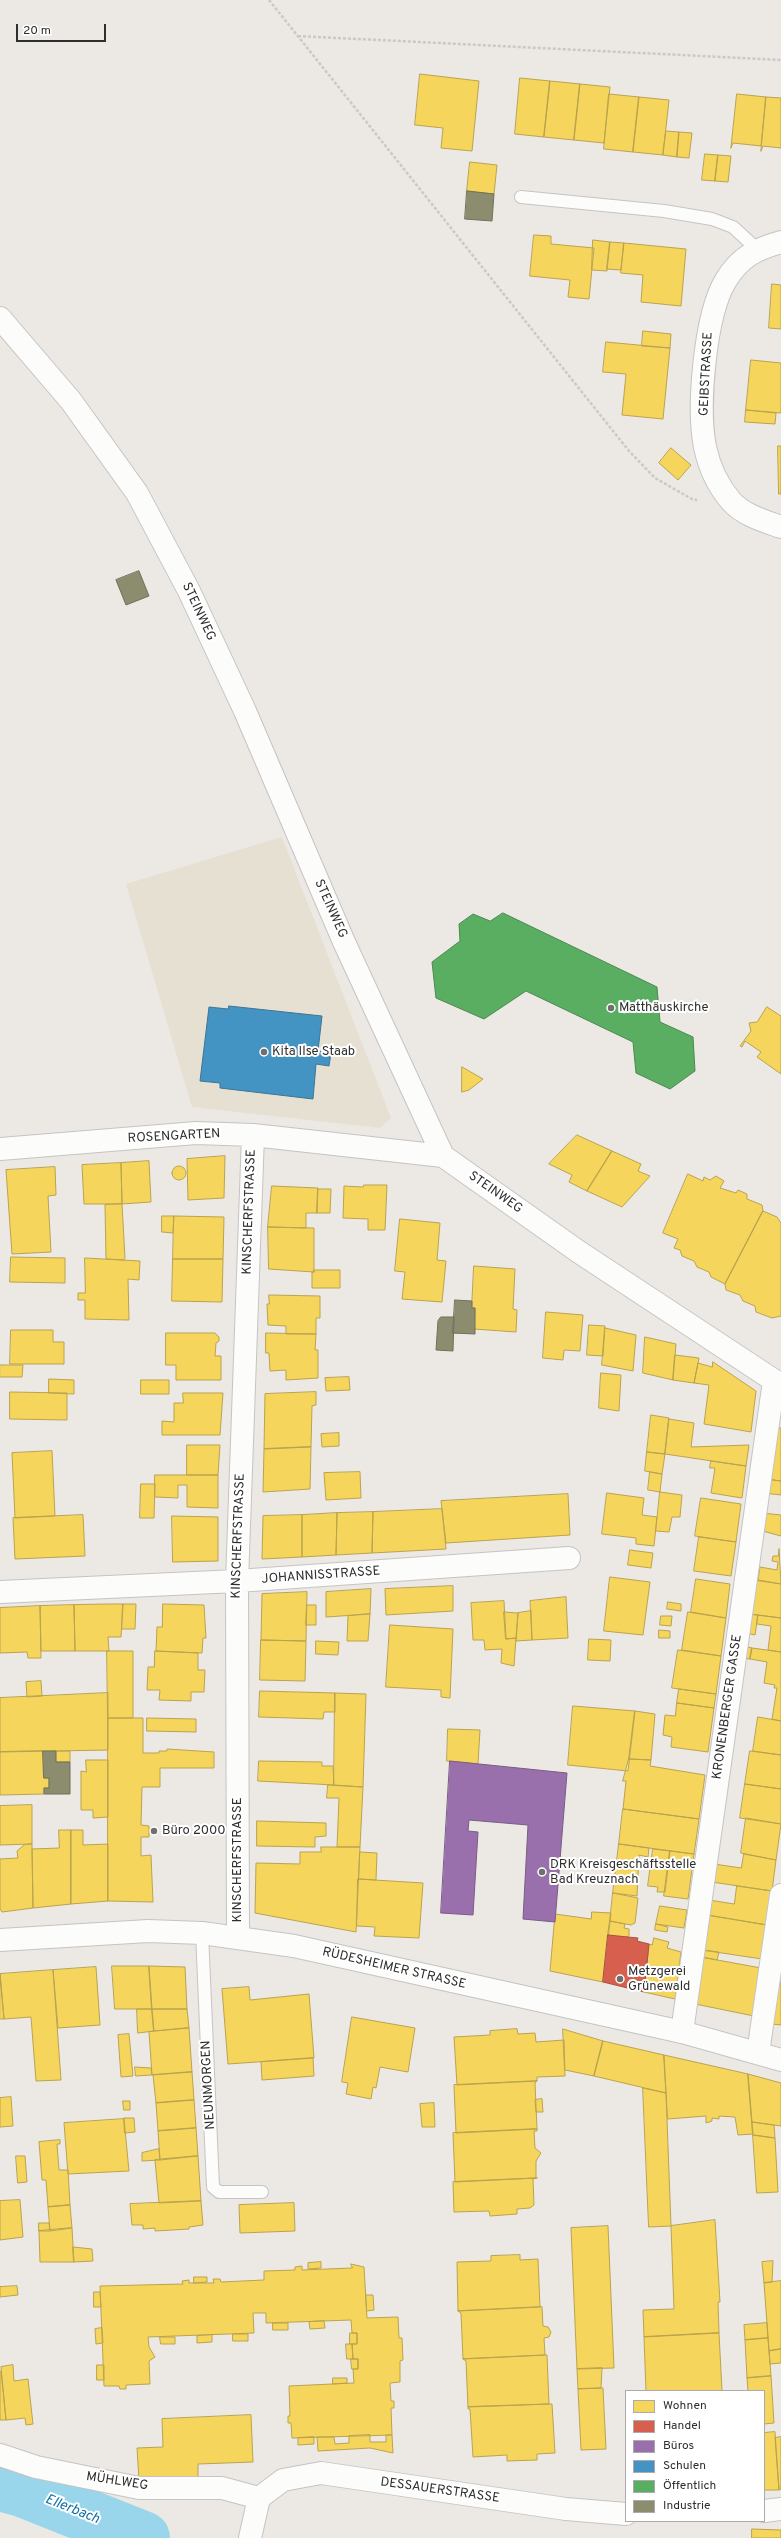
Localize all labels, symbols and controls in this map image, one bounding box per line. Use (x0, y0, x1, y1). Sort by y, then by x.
scale bar (18, 16, 108, 42)
text: 20 m (23, 23, 51, 39)
street label: GEIBSTRASSE (697, 332, 717, 416)
street label: STEINWEG (178, 580, 218, 644)
street label: STEINWEG (310, 877, 350, 941)
place label: Matthäuskirche (619, 1000, 709, 1016)
marker: Matthäuskirche (606, 1003, 616, 1013)
place label: Kita Ilse Staab (272, 1044, 355, 1060)
marker: Kita Ilse Staab (259, 1047, 269, 1057)
street label: ROSENGARTEN (127, 1127, 221, 1147)
street label: KINSCHERFSTRASSE (240, 1149, 260, 1275)
street label: STEINWEG (465, 1169, 525, 1217)
street label: KINSCHERFSTRASSE (229, 1473, 249, 1599)
street label: JOHANNISSTRASSE (261, 1564, 381, 1588)
street label: KRONENBERGER GASSE (710, 1633, 746, 1781)
street label: KINSCHERFSTRASSE (230, 1797, 246, 1923)
place label: Büro 2000 (162, 1823, 226, 1839)
marker: Büro 2000 (149, 1826, 159, 1836)
place label: DRK Kreisgeschäftsstelle Bad Kreuznach (550, 1857, 696, 1888)
marker: DRK Kreisgeschäftsstelle Bad Kreuznach (537, 1867, 547, 1877)
street label: RÜDESHEIMER STRASSE (321, 1945, 467, 1993)
place label: Metzgerei Grünewald (628, 1964, 690, 1995)
marker: Metzgerei Grünewald (615, 1974, 625, 1984)
street label: NEUNMORGEN (199, 2040, 219, 2130)
legend (625, 2390, 765, 2522)
text: Wohnen (663, 2398, 707, 2414)
text: Handel (663, 2418, 701, 2434)
text: Büros (663, 2438, 694, 2454)
text: Schulen (663, 2458, 706, 2474)
street label: MÜHLWEG (85, 2469, 149, 2495)
street label: DESSAUERSTRASSE (379, 2475, 501, 2507)
text: Öffentlich (663, 2478, 716, 2494)
water label: Ellerbach (42, 2492, 102, 2528)
text: Industrie (663, 2498, 711, 2514)

